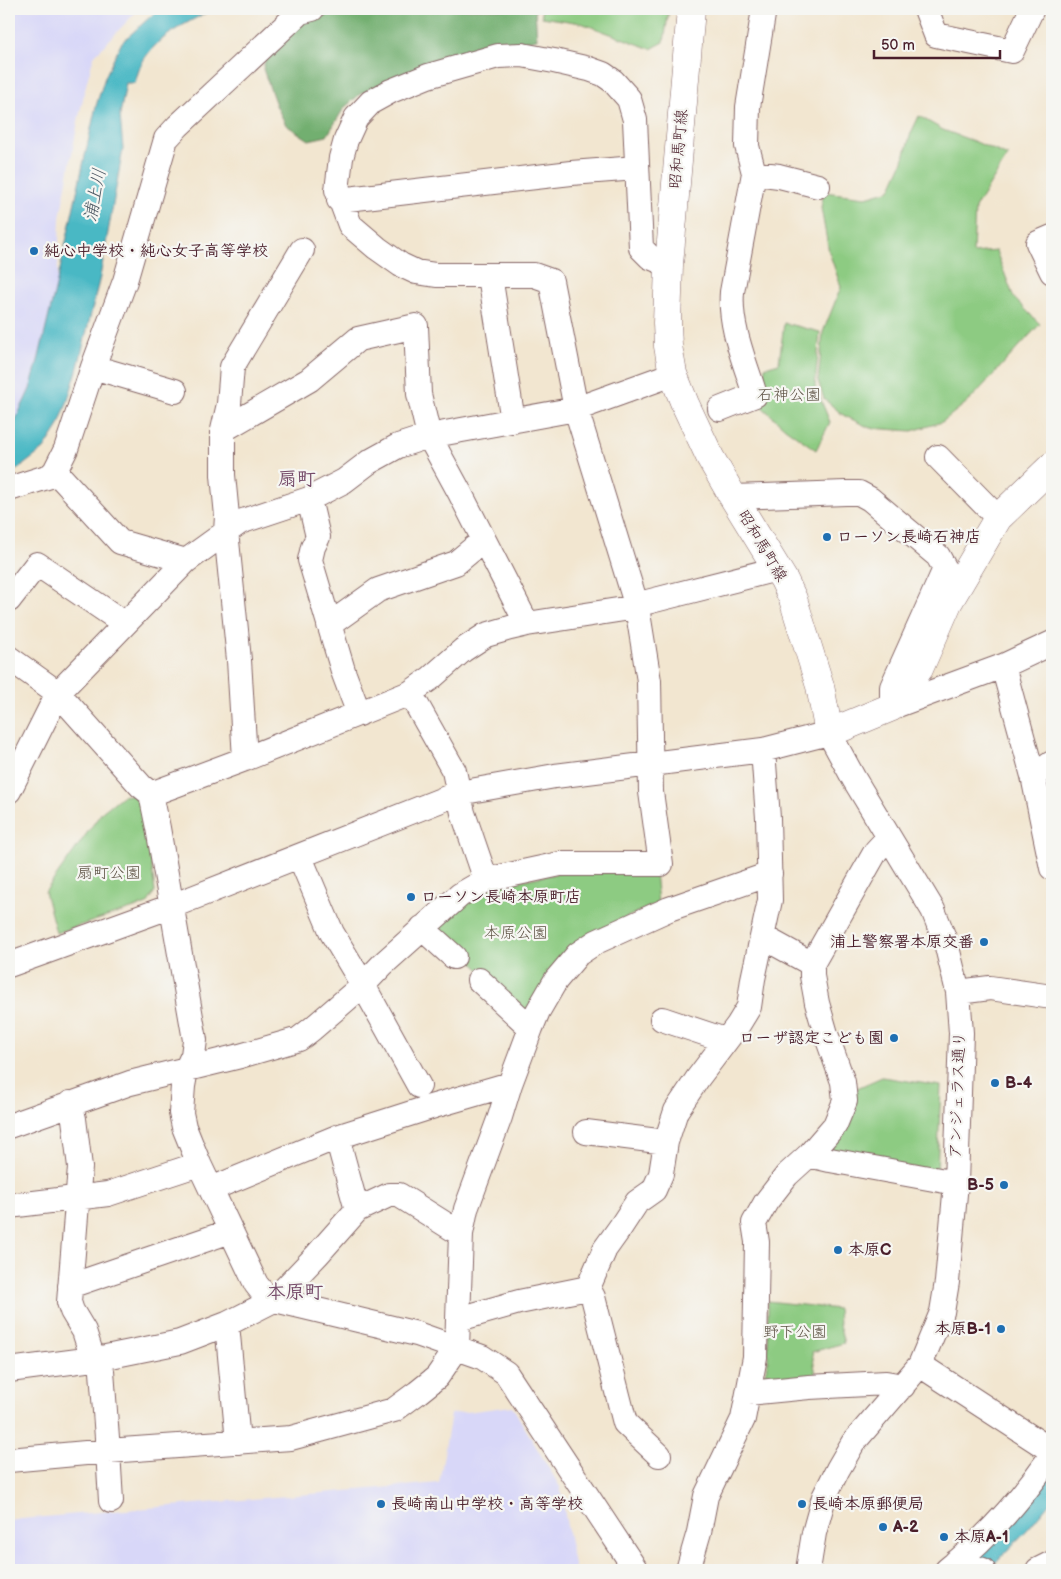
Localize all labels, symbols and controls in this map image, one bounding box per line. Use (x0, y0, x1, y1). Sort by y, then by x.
scale bar (874, 28, 1000, 60)
text: 50 m (881, 36, 915, 55)
street label: 昭和馬町線 (666, 108, 692, 190)
water label: 浦上川 (80, 166, 110, 224)
place label: 純心中学校・純心女子高等学校 (44, 242, 268, 261)
marker: 純心中学校・純心女子高等学校 (28, 245, 40, 257)
park label: 石神公園 (757, 386, 821, 405)
district label: 扇町 (278, 468, 316, 491)
street label: 昭和馬町線 (733, 507, 791, 585)
place label: ローソン長崎石神店 (837, 528, 981, 547)
marker: ローソン長崎石神店 (821, 531, 833, 543)
park label: 扇町公園 (77, 864, 141, 883)
place label: ローソン長崎本原町店 (421, 888, 581, 907)
marker: ローソン長崎本原町店 (405, 891, 417, 903)
park label: 本原公園 (484, 924, 548, 943)
place label: 浦上警察署本原交番 (830, 933, 974, 952)
marker: 浦上警察署本原交番 (978, 936, 990, 948)
place label: ローザ認定こども園 (739, 1029, 884, 1048)
street label: アンジェラス通り (946, 1031, 970, 1159)
marker: ローザ認定こども園 (888, 1032, 900, 1044)
place label: B-4 (1005, 1074, 1033, 1093)
marker: B-4 (989, 1077, 1001, 1089)
place label: B-5 (967, 1176, 994, 1195)
marker: B-5 (998, 1179, 1010, 1191)
place label: 本原C (848, 1241, 891, 1260)
marker: 本原C (832, 1244, 844, 1256)
district label: 本原町 (266, 1281, 324, 1304)
place label: 本原B-1 (934, 1320, 991, 1339)
park label: 野下公園 (763, 1323, 827, 1342)
marker: 本原B-1 (995, 1323, 1007, 1335)
place label: 長崎南山中学校・高等学校 (391, 1495, 583, 1514)
place label: 長崎本原郵便局 (812, 1495, 924, 1514)
marker: 長崎南山中学校・高等学校 (375, 1498, 387, 1510)
marker: 長崎本原郵便局 (796, 1498, 808, 1510)
place label: A-2 (892, 1518, 919, 1537)
marker: A-2 (877, 1521, 889, 1533)
place label: 本原A-1 (954, 1528, 1009, 1547)
marker: 本原A-1 (938, 1531, 950, 1543)

